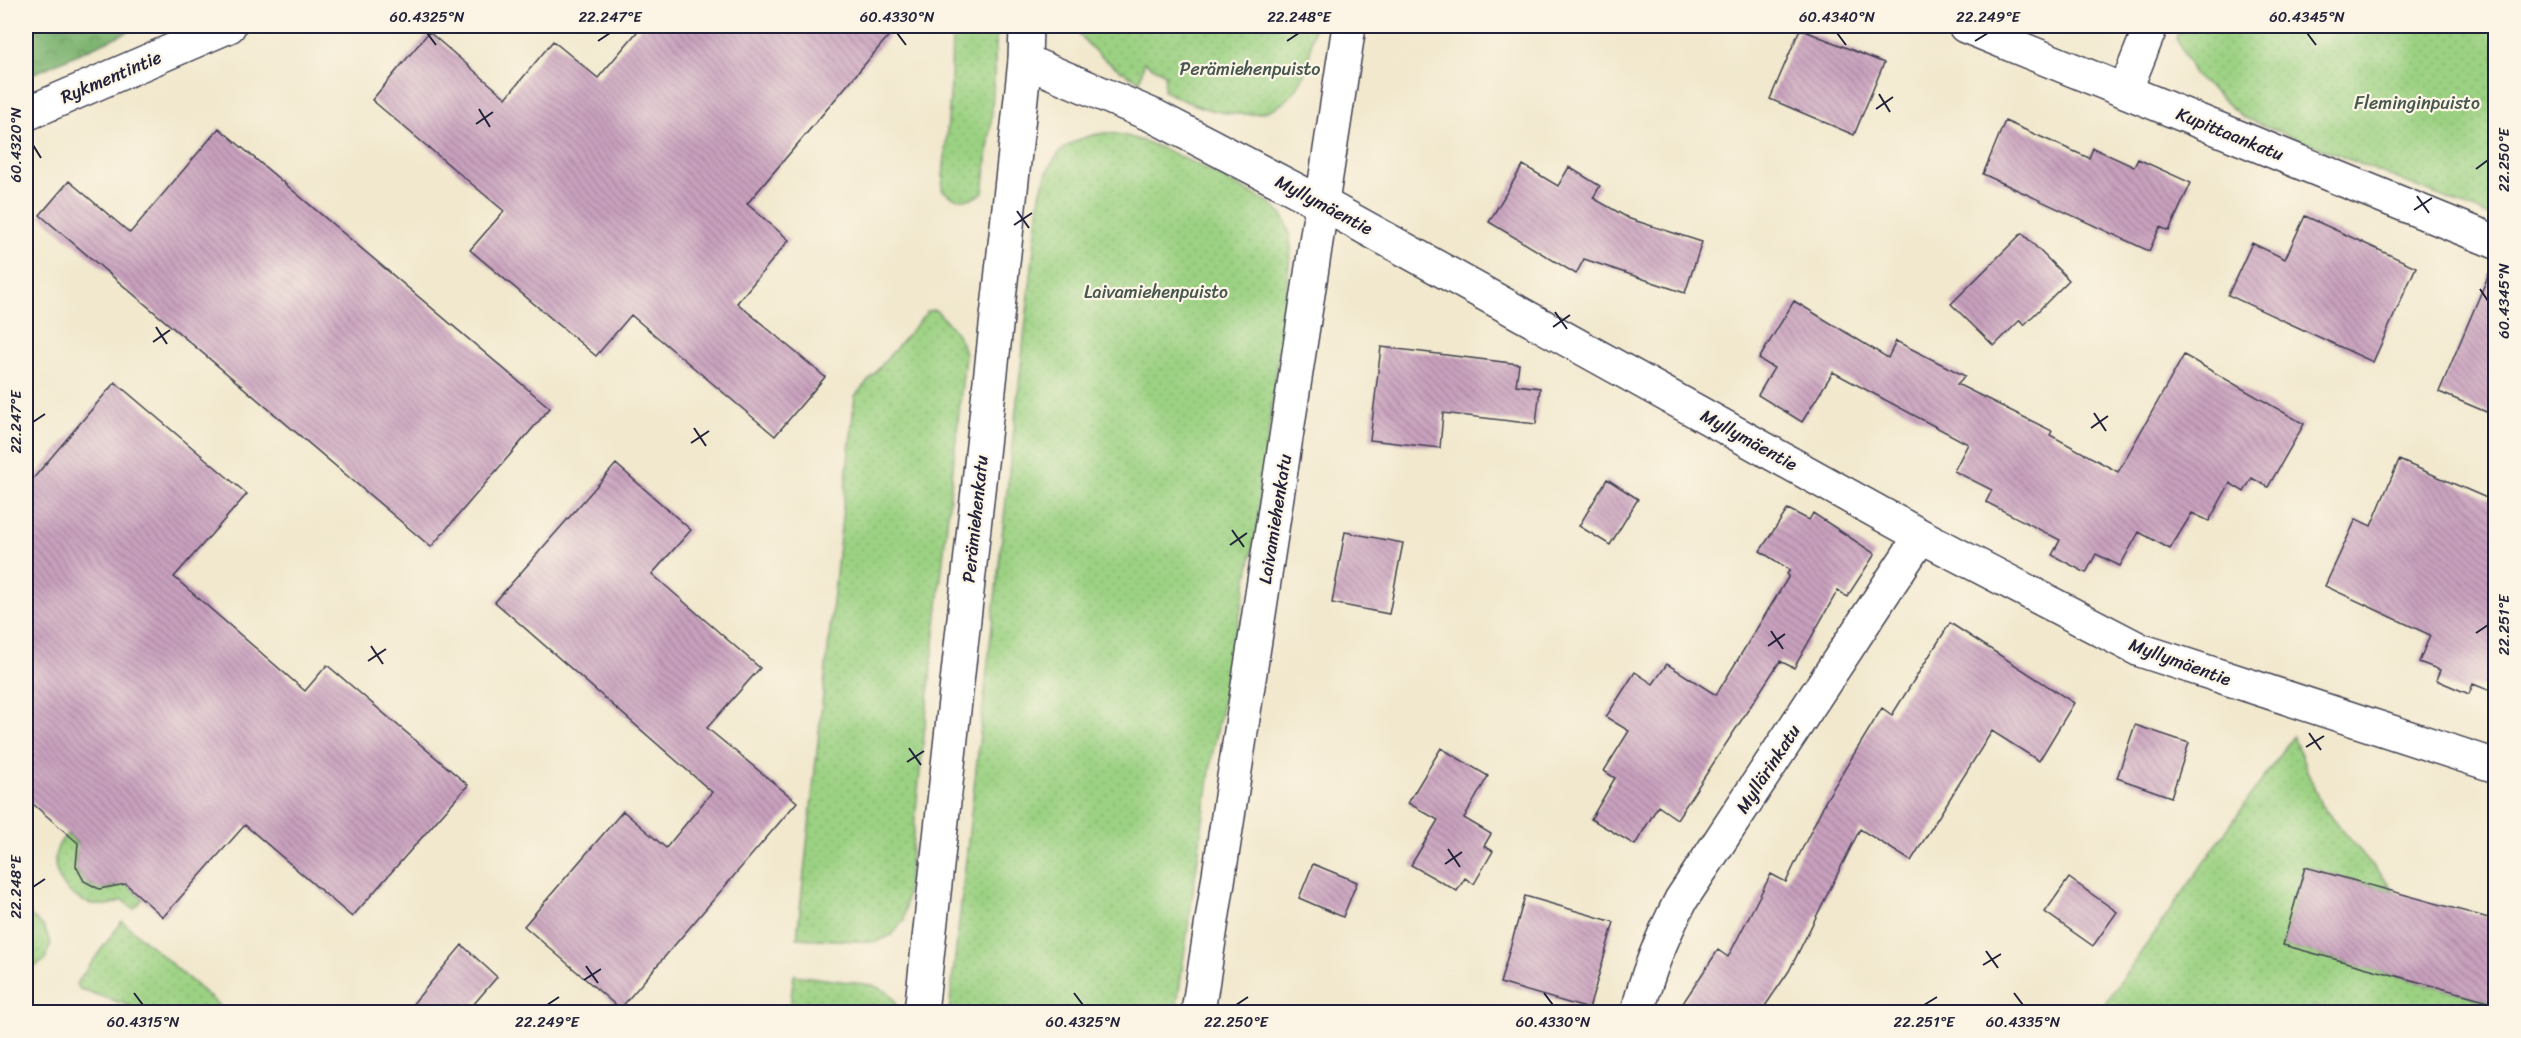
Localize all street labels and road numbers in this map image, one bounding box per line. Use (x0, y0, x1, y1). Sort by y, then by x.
street label: Rykmentintie (55, 41, 167, 113)
street label: Kupittaankatu (2171, 98, 2289, 170)
street label: Myllymäentie (1269, 166, 1379, 244)
street label: Myllymäentie (1694, 400, 1804, 480)
street label: Laivamiehenkatu (1249, 451, 1301, 586)
street label: Perämiehenkatu (952, 453, 998, 584)
street label: Myllymäentie (2124, 629, 2236, 695)
street label: Myllärinkatu (1727, 717, 1809, 820)

